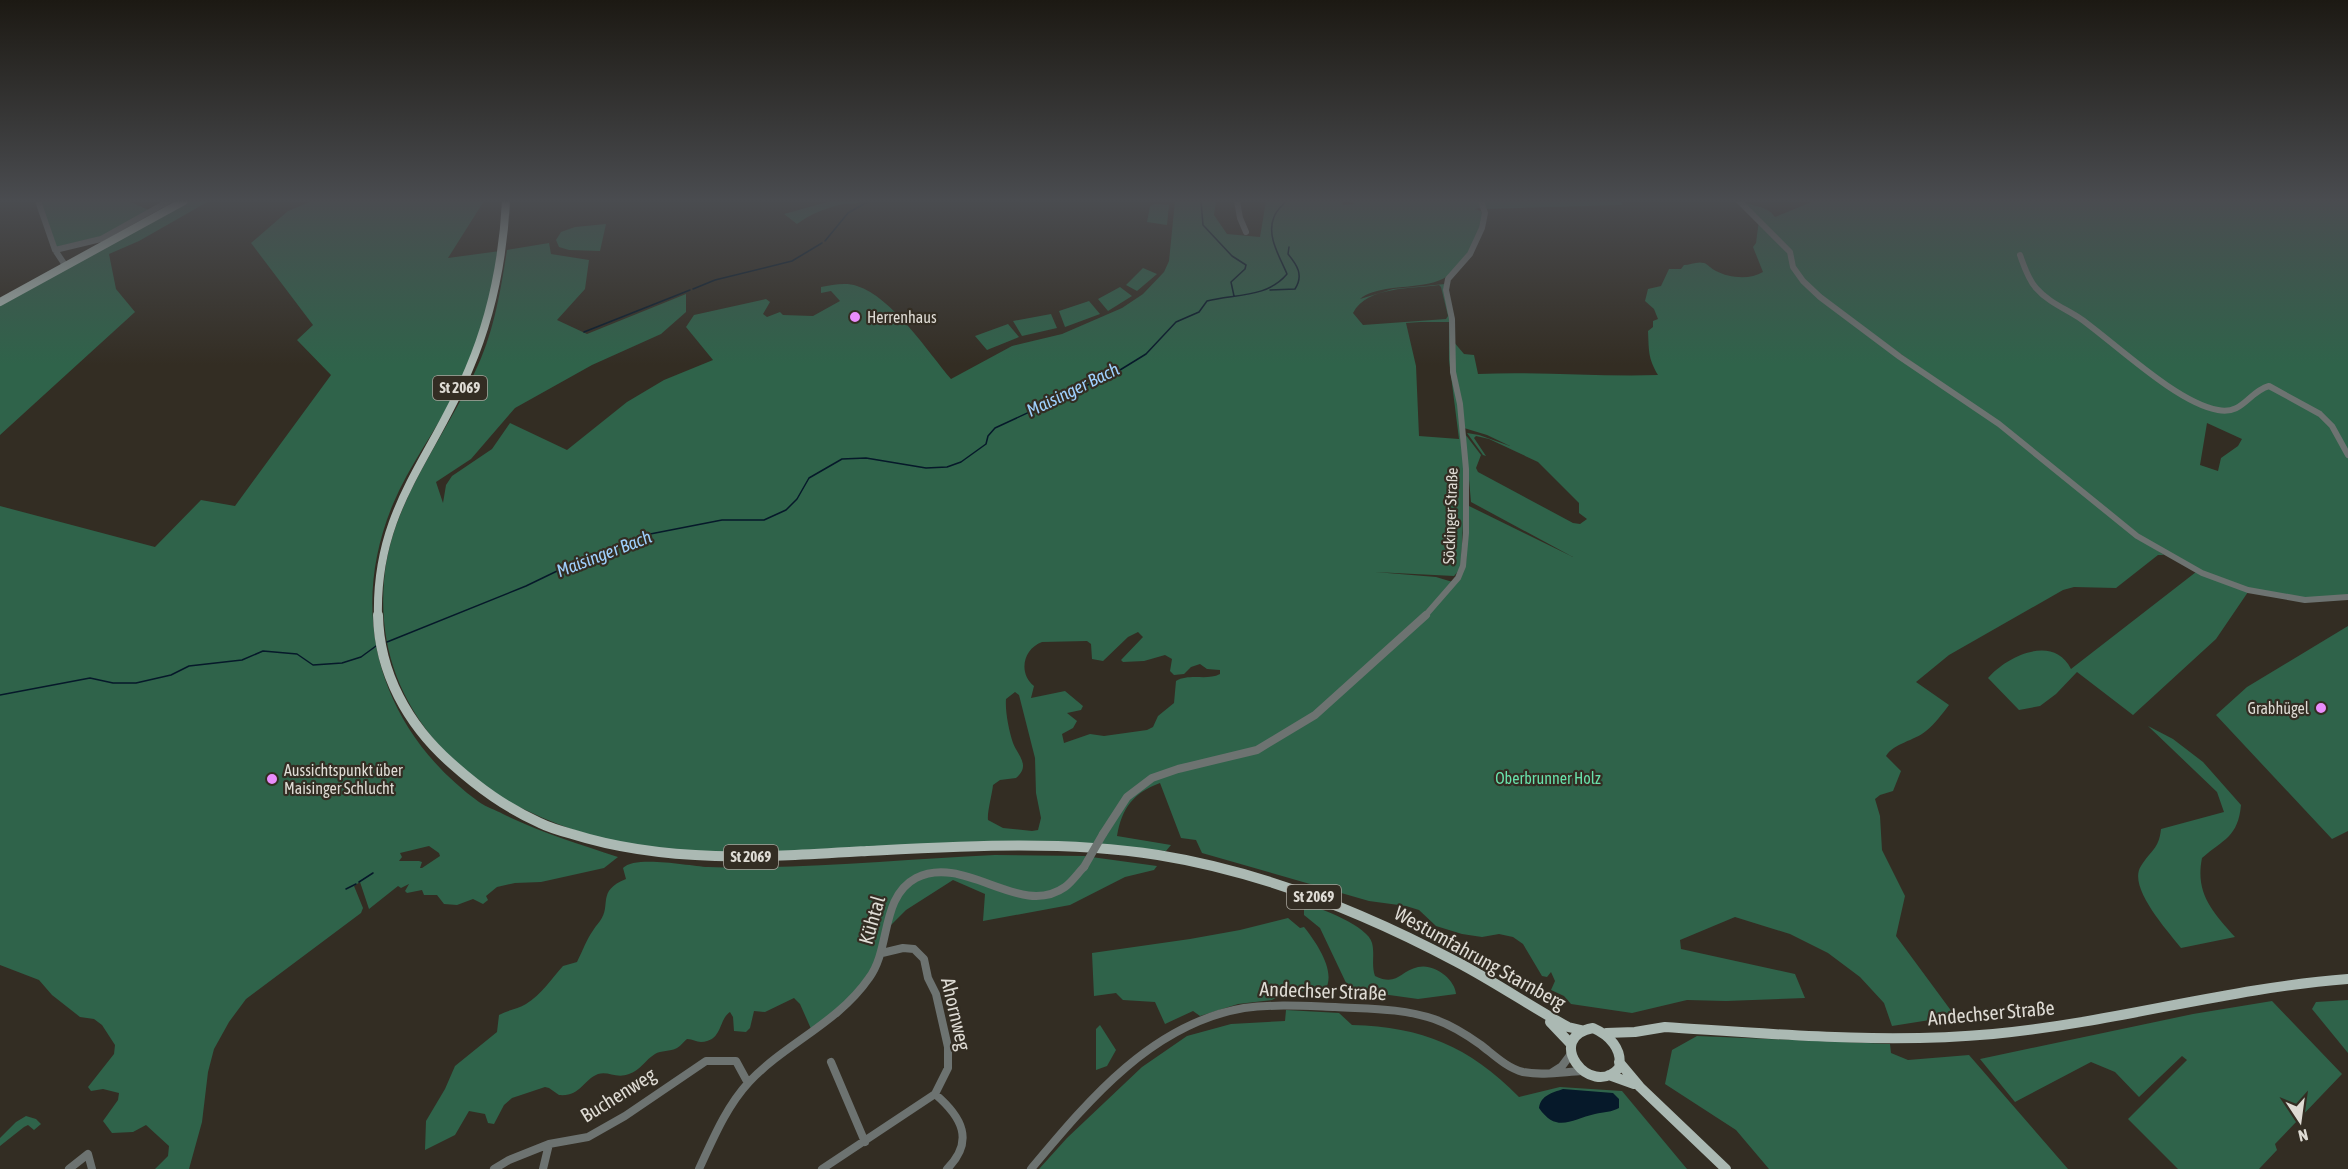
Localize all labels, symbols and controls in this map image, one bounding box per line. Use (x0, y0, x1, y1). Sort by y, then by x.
place label: Herrenhaus (867, 308, 937, 326)
marker: Herrenhaus (848, 310, 862, 324)
water label: Maisinger Bach (1023, 358, 1123, 421)
road number: St 2069 (433, 376, 487, 400)
street label: Söckinger Straße (1439, 467, 1462, 565)
water label: Maisinger Bach (553, 526, 655, 581)
place label: Grabhügel (2248, 699, 2310, 718)
marker: Grabhügel (2314, 701, 2328, 715)
place label: Aussichtspunkt über Maisinger Schlucht (284, 761, 403, 798)
park label: Oberbrunner Holz (1495, 769, 1601, 787)
marker: Aussichtspunkt über Maisinger Schlucht (265, 772, 279, 786)
road number: St 2069 (724, 845, 778, 869)
road number: St 2069 (1287, 885, 1341, 909)
street label: Kühtal (854, 892, 890, 947)
street label: Westumfahrung Starnberg (1390, 901, 1570, 1014)
street label: Ahornweg (937, 975, 976, 1053)
street label: Andechser Straße (1259, 977, 1387, 1004)
street label: Andechser Straße (1927, 995, 2055, 1030)
street label: Buchenweg (576, 1062, 660, 1127)
north arrow (2270, 1091, 2330, 1151)
text: N (2297, 1126, 2310, 1145)

